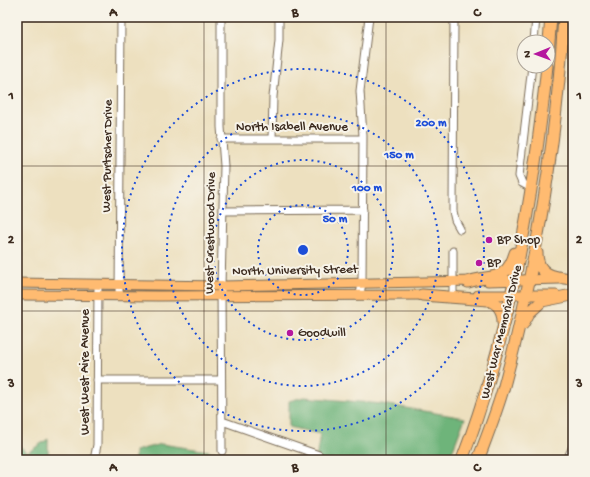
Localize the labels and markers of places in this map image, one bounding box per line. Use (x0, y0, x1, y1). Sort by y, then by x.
place label: BP Shop (496, 233, 541, 248)
marker: BP Shop (484, 235, 494, 245)
centre of rings (296, 243, 310, 257)
place label: BP (486, 256, 502, 271)
marker: BP (474, 258, 484, 268)
place label: Goodwill (298, 326, 346, 341)
marker: Goodwill (285, 328, 295, 338)

